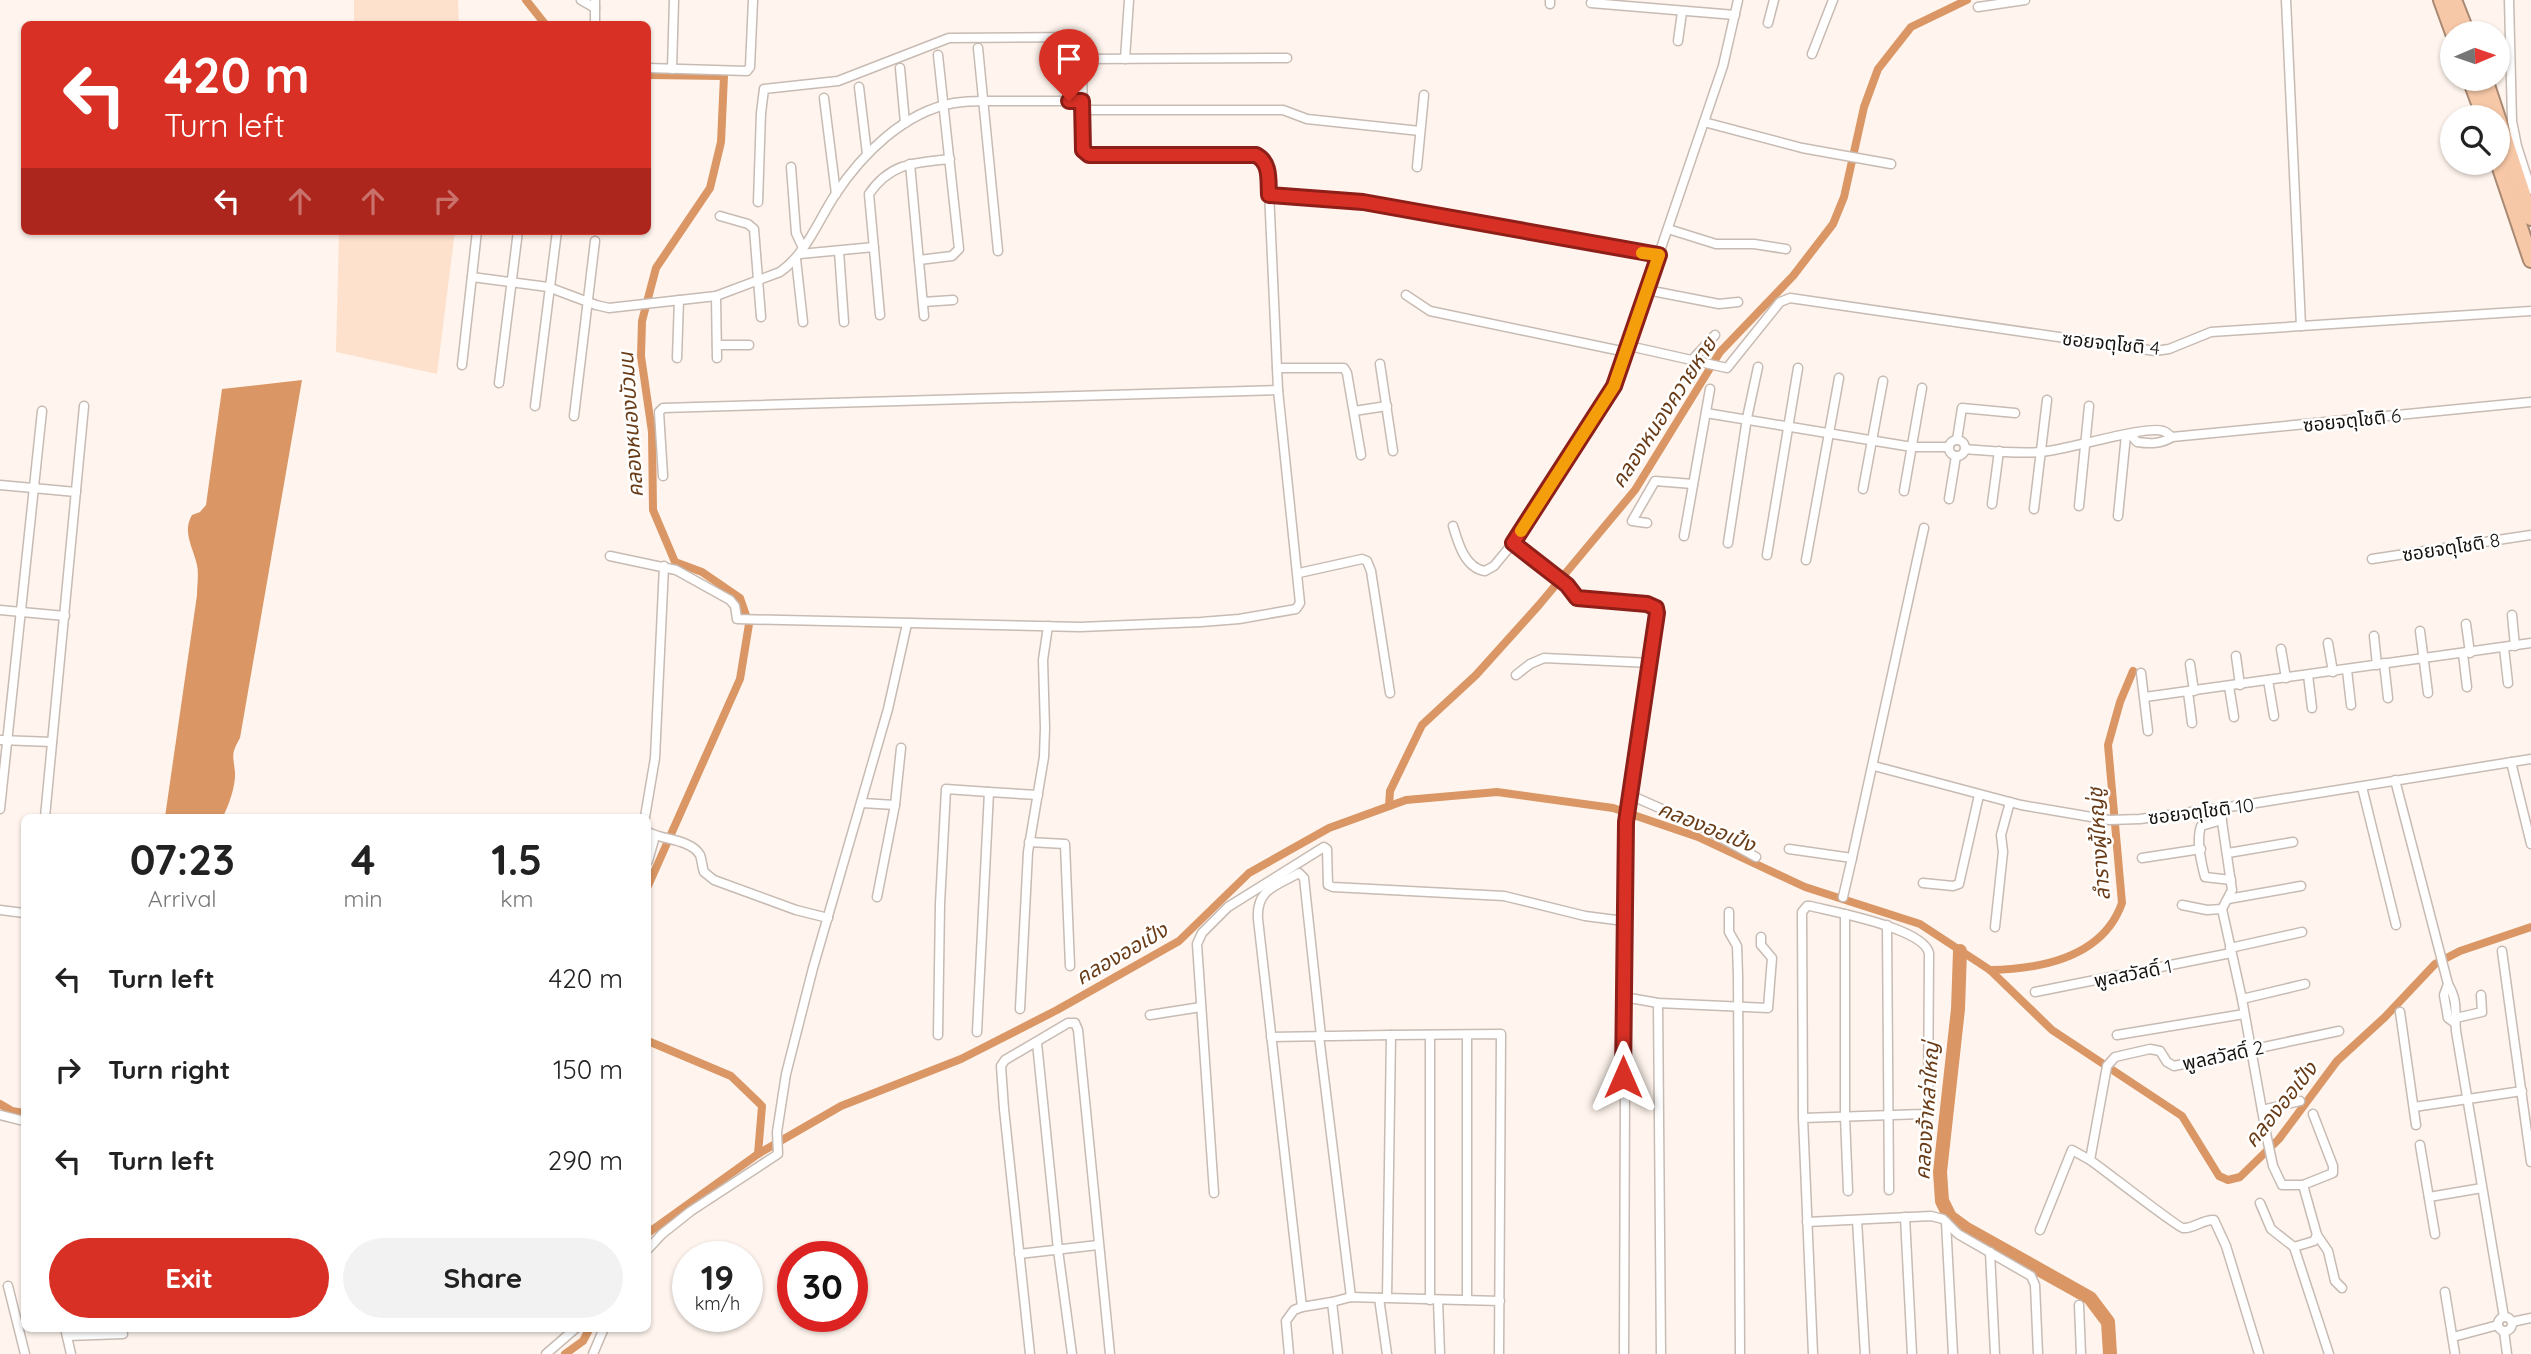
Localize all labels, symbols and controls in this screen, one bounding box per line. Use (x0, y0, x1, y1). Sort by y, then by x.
north arrow (2440, 21, 2510, 91)
map controls (2440, 21, 2510, 175)
pin (1039, 29, 1099, 101)
icon: arrive (1050, 40, 1088, 78)
text: 420 m (164, 44, 310, 105)
icon: left (49, 49, 140, 140)
text: Turn left (164, 105, 285, 145)
button: search (2440, 105, 2510, 175)
icon: left (208, 182, 246, 220)
icon: ahead (281, 182, 319, 220)
icon: ahead (354, 182, 392, 220)
icon: right (427, 182, 465, 220)
street label: ซอยจตุโชติ 4 (2061, 326, 2161, 360)
water label: คลองหนองควายหาย (1605, 331, 1722, 492)
water label: คลองหนองบัวมน (612, 350, 648, 498)
street label: ซอยจตุโชติ 6 (2302, 403, 2402, 437)
street label: ซอยจตุโชติ 8 (2400, 527, 2502, 567)
water label: ลำรางผู้ใหญ่ชู (2081, 785, 2116, 901)
street label: ซอยจตุโชติ 10 (2147, 793, 2255, 829)
water label: คลองออเป้ง (1655, 795, 1761, 858)
text: 07:23 (130, 833, 235, 886)
text: 4 (351, 833, 375, 886)
text: 1.5 (491, 833, 542, 886)
text: Arrival (148, 884, 217, 913)
text: min (343, 884, 383, 913)
text: km (500, 884, 533, 913)
water label: คลองออเป้ง (1070, 915, 1173, 990)
street label: พูลสวัสดิ์ 1 (2092, 954, 2174, 993)
icon: left (49, 960, 87, 998)
text: Turn left (108, 962, 215, 995)
text: 420 m (549, 962, 623, 995)
street label: พูลสวัสดิ์ 2 (2180, 1035, 2266, 1076)
water label: คลองจ้าหล่าใหญ่ (1908, 1038, 1944, 1181)
position arrow (1586, 1040, 1660, 1114)
icon: right (49, 1051, 87, 1089)
text: Turn right (108, 1053, 230, 1086)
text: 150 m (553, 1053, 623, 1086)
water label: คลองออเป้ง (2238, 1055, 2323, 1152)
icon: left (49, 1142, 87, 1180)
text: Turn left (108, 1144, 215, 1177)
text: 290 m (548, 1144, 623, 1177)
button: Exit (49, 1238, 329, 1318)
button: Share (343, 1238, 623, 1318)
speed limit sign: 30 (777, 1241, 868, 1332)
text: 19 (701, 1255, 734, 1299)
text: km/h (695, 1292, 740, 1315)

